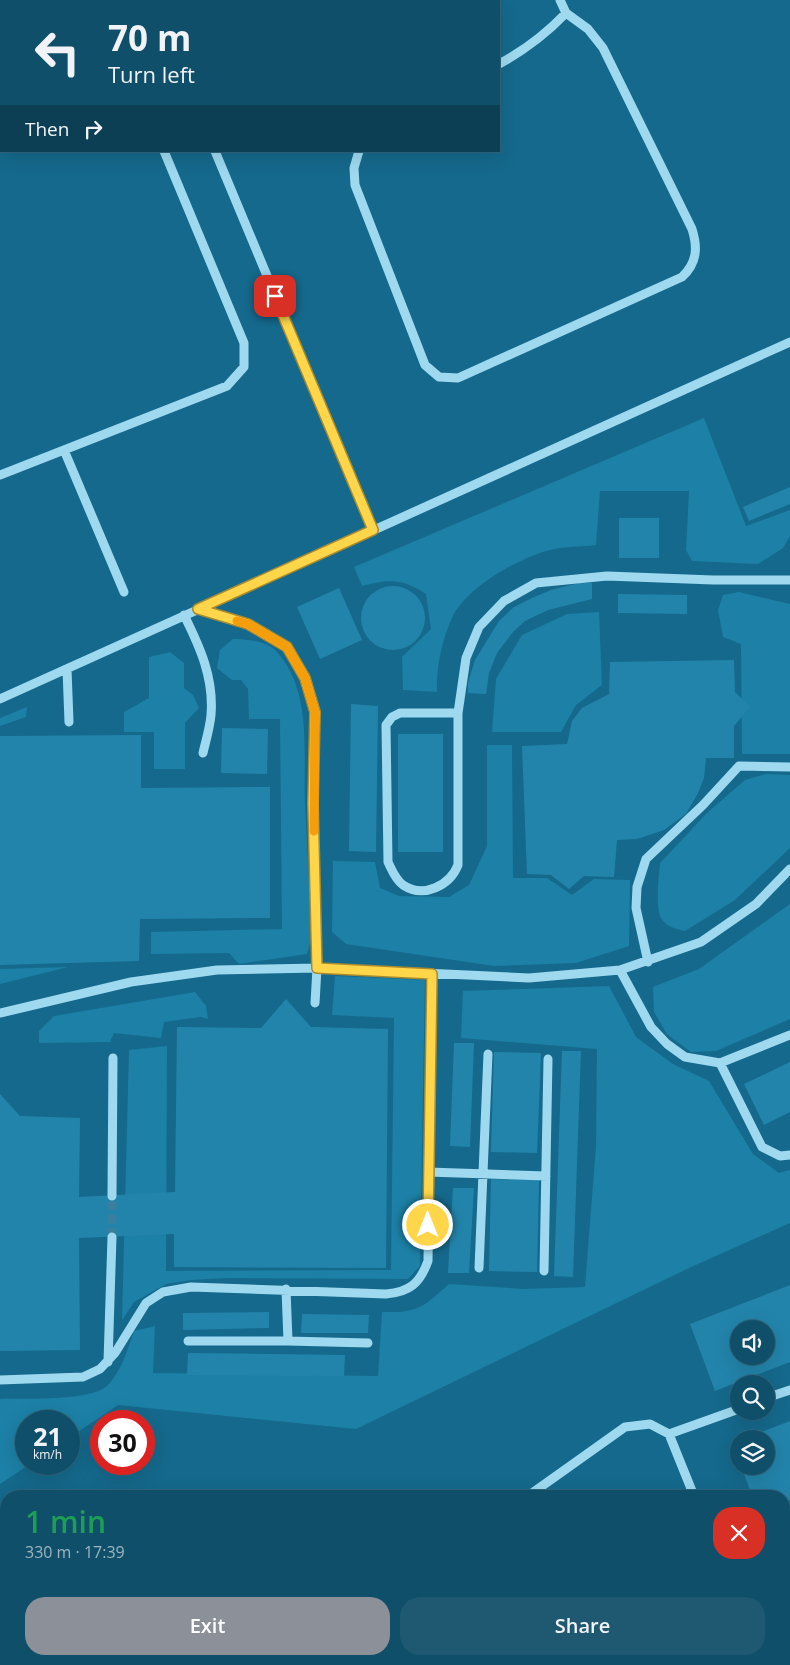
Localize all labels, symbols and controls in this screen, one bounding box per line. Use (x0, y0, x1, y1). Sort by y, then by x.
text: 70 m (108, 14, 191, 61)
icon: left (25, 20, 90, 85)
text: Turn left (108, 59, 195, 89)
icon: right (79, 115, 107, 143)
text: Then (25, 116, 69, 142)
pin (254, 275, 296, 317)
icon: arrive (261, 282, 289, 310)
position arrow (401, 1198, 453, 1250)
map controls (730, 1320, 775, 1475)
button: sound (730, 1320, 775, 1365)
button: search (730, 1375, 775, 1420)
speed limit sign: 30 (90, 1410, 155, 1475)
text: 21 (33, 1419, 62, 1453)
button: layers (730, 1430, 775, 1475)
text: km/h (33, 1446, 62, 1463)
text: 1 min (25, 1501, 106, 1542)
button: close (713, 1507, 765, 1559)
text: 330 m · 17:39 (25, 1541, 125, 1563)
button: Exit (25, 1597, 390, 1655)
button: Share (400, 1597, 765, 1655)

